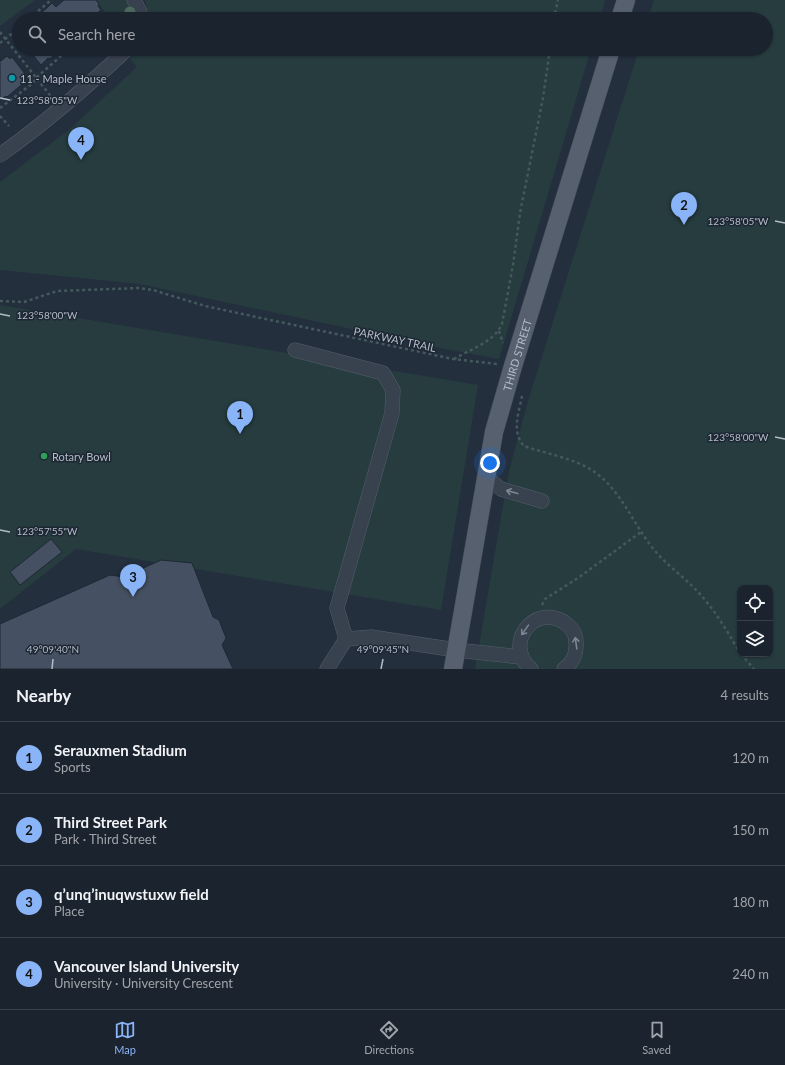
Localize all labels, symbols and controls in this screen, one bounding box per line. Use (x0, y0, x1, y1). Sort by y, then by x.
search box (12, 12, 773, 56)
icon: search (26, 23, 48, 45)
text: Search here (58, 25, 135, 43)
place label: 11 - Maple House (20, 72, 107, 85)
marker: 11 - Maple House (7, 73, 17, 83)
text: 123°58'05"W (17, 94, 78, 106)
pin: 4 (68, 127, 94, 160)
pin: 2 (671, 192, 697, 225)
text: 123°58'05"W (708, 215, 769, 227)
text: 123°58'00"W (17, 309, 78, 321)
street label: THIRD STREET (500, 317, 534, 392)
street label: PARKWAY TRAIL (353, 324, 438, 354)
pin: 1 (227, 401, 253, 434)
text: 123°58'00"W (708, 431, 769, 443)
place label: Rotary Bowl (52, 450, 111, 463)
marker: Rotary Bowl (39, 451, 49, 461)
your location (480, 453, 500, 473)
one-way arrow (506, 488, 519, 495)
text: 123°57'55"W (17, 525, 78, 537)
pin: 3 (120, 564, 146, 597)
map controls (737, 585, 773, 657)
button: locate (737, 585, 773, 621)
button: layers (737, 621, 773, 657)
one-way arrow (521, 625, 529, 636)
one-way arrow (572, 637, 579, 650)
text: 49°09'40"N (27, 643, 79, 655)
text: 49°09'45"N (357, 643, 409, 655)
text: Nearby (16, 685, 71, 706)
text: 4 results (721, 687, 769, 703)
text: Serauxmen Stadium (54, 741, 187, 759)
text: 1 (25, 750, 33, 766)
text: 120 m (732, 750, 769, 766)
text: Sports (54, 759, 91, 775)
text: Third Street Park (54, 813, 167, 831)
text: 2 (25, 822, 33, 838)
text: 150 m (732, 822, 769, 838)
text: Park · Third Street (54, 831, 156, 847)
text: q’unq’inuqwstuxw field (54, 885, 209, 903)
text: 3 (25, 894, 33, 910)
text: 180 m (732, 894, 769, 910)
text: Place (54, 903, 84, 919)
text: Vancouver Island University (54, 957, 239, 975)
text: 4 (25, 966, 33, 982)
text: 240 m (732, 966, 769, 982)
text: University · University Crescent (54, 975, 233, 991)
tab: Map (114, 1019, 136, 1056)
tab: Directions (364, 1019, 414, 1056)
tab: Saved (642, 1019, 671, 1056)

